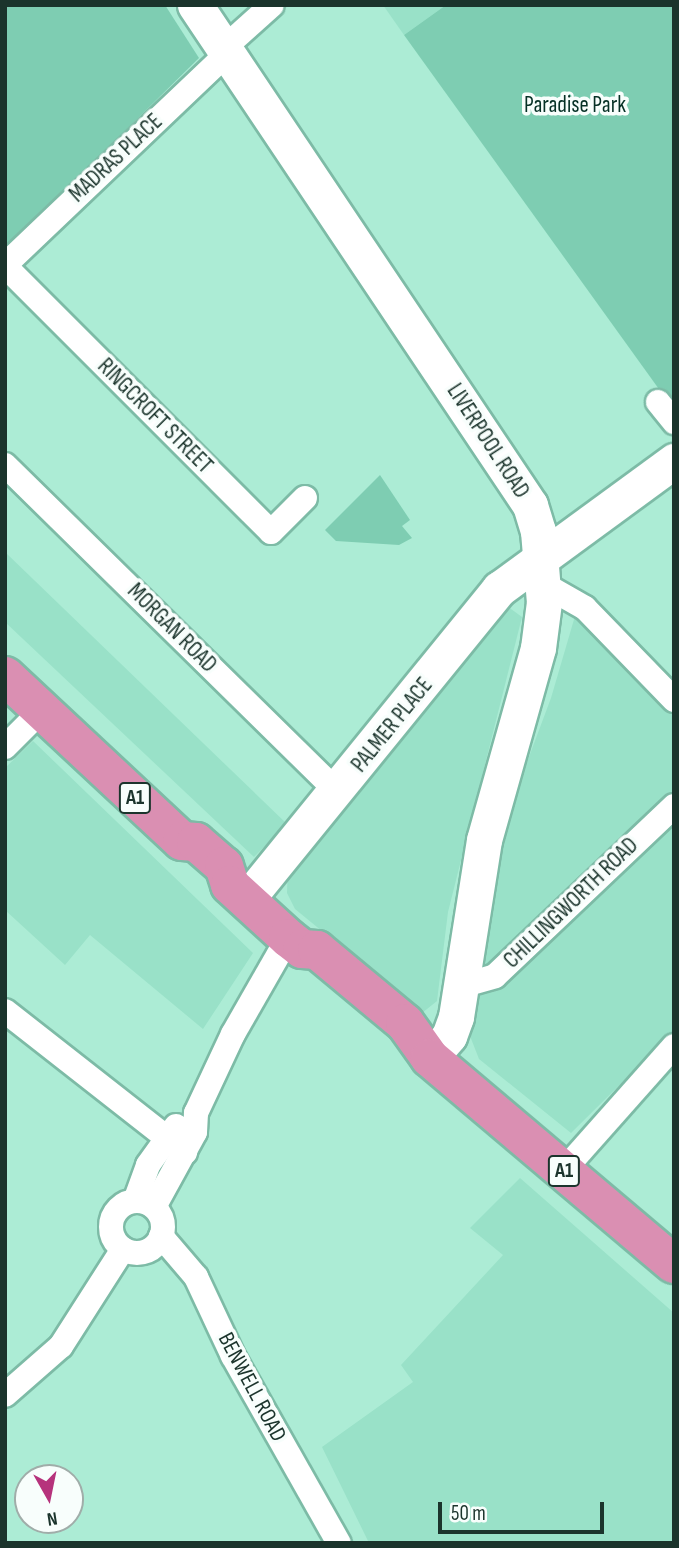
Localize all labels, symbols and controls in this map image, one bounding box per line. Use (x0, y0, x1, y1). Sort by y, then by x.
park label: Paradise Park (524, 91, 626, 119)
street label: MADRAS PLACE (64, 108, 168, 208)
street label: RINGCROFT STREET (92, 353, 218, 479)
street label: LIVERPOOL ROAD (441, 379, 535, 503)
street label: MORGAN ROAD (122, 578, 222, 678)
street label: PALMER PLACE (346, 672, 438, 778)
road number: A1 (118, 780, 152, 816)
street label: CHILLINGWORTH ROAD (498, 832, 644, 974)
road number: A1 (546, 1154, 582, 1188)
street label: BENWELL ROAD (212, 1328, 292, 1446)
north arrow (14, 1464, 84, 1534)
scale bar (441, 1488, 607, 1532)
text: 50 m (451, 1501, 486, 1526)
text: N (45, 1506, 59, 1530)

